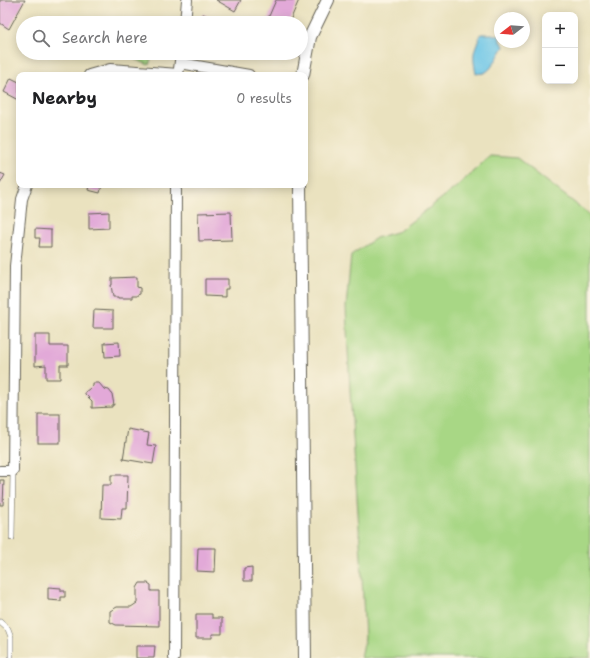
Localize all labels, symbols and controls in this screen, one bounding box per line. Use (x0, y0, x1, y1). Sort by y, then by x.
north arrow (494, 12, 530, 48)
map controls (542, 12, 578, 84)
button: + (542, 12, 578, 48)
search box (16, 16, 308, 60)
icon: search (30, 27, 52, 49)
text: Search here (62, 28, 148, 48)
button: − (542, 48, 578, 84)
text: Nearby (32, 87, 97, 109)
text: 0 results (236, 90, 292, 107)

